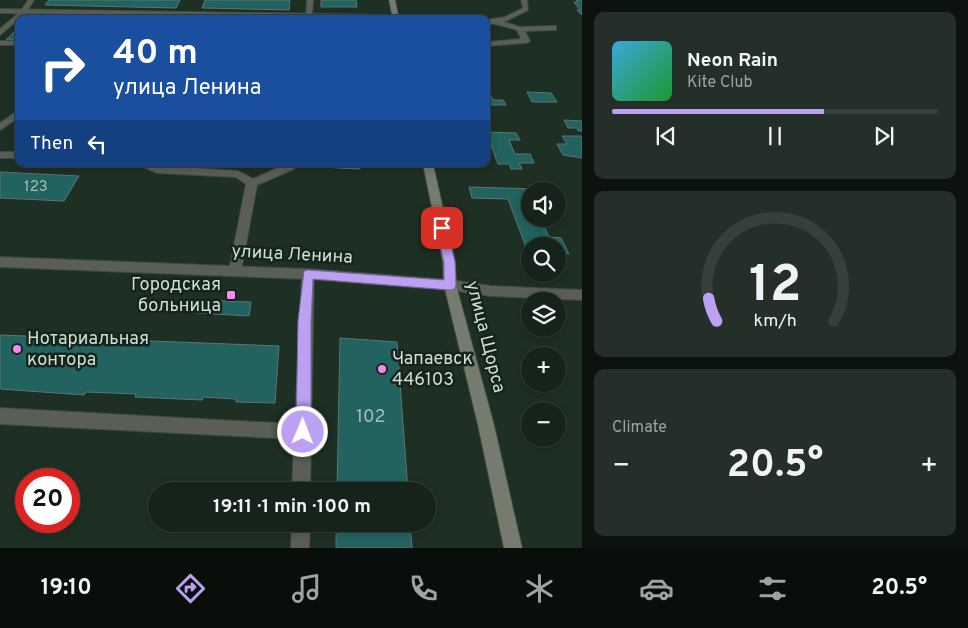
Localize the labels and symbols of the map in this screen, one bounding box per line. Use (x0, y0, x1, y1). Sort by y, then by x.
house number: 123 (24, 178, 48, 197)
pin (421, 207, 463, 249)
street label: улица Ленина (231, 240, 353, 270)
place label: Городская больница (131, 274, 221, 318)
street label: улица Щорса (460, 279, 510, 395)
marker: Городская больница (225, 289, 237, 301)
place label: Нотариальная контора (27, 328, 149, 372)
marker: Нотариальная контора (11, 343, 23, 355)
place label: Чапаевск 446103 (392, 348, 473, 392)
marker: Чапаевск 446103 (376, 363, 388, 375)
position arrow (276, 405, 328, 457)
house number: 102 (356, 406, 386, 429)
speed limit sign: 20 (15, 468, 80, 533)

